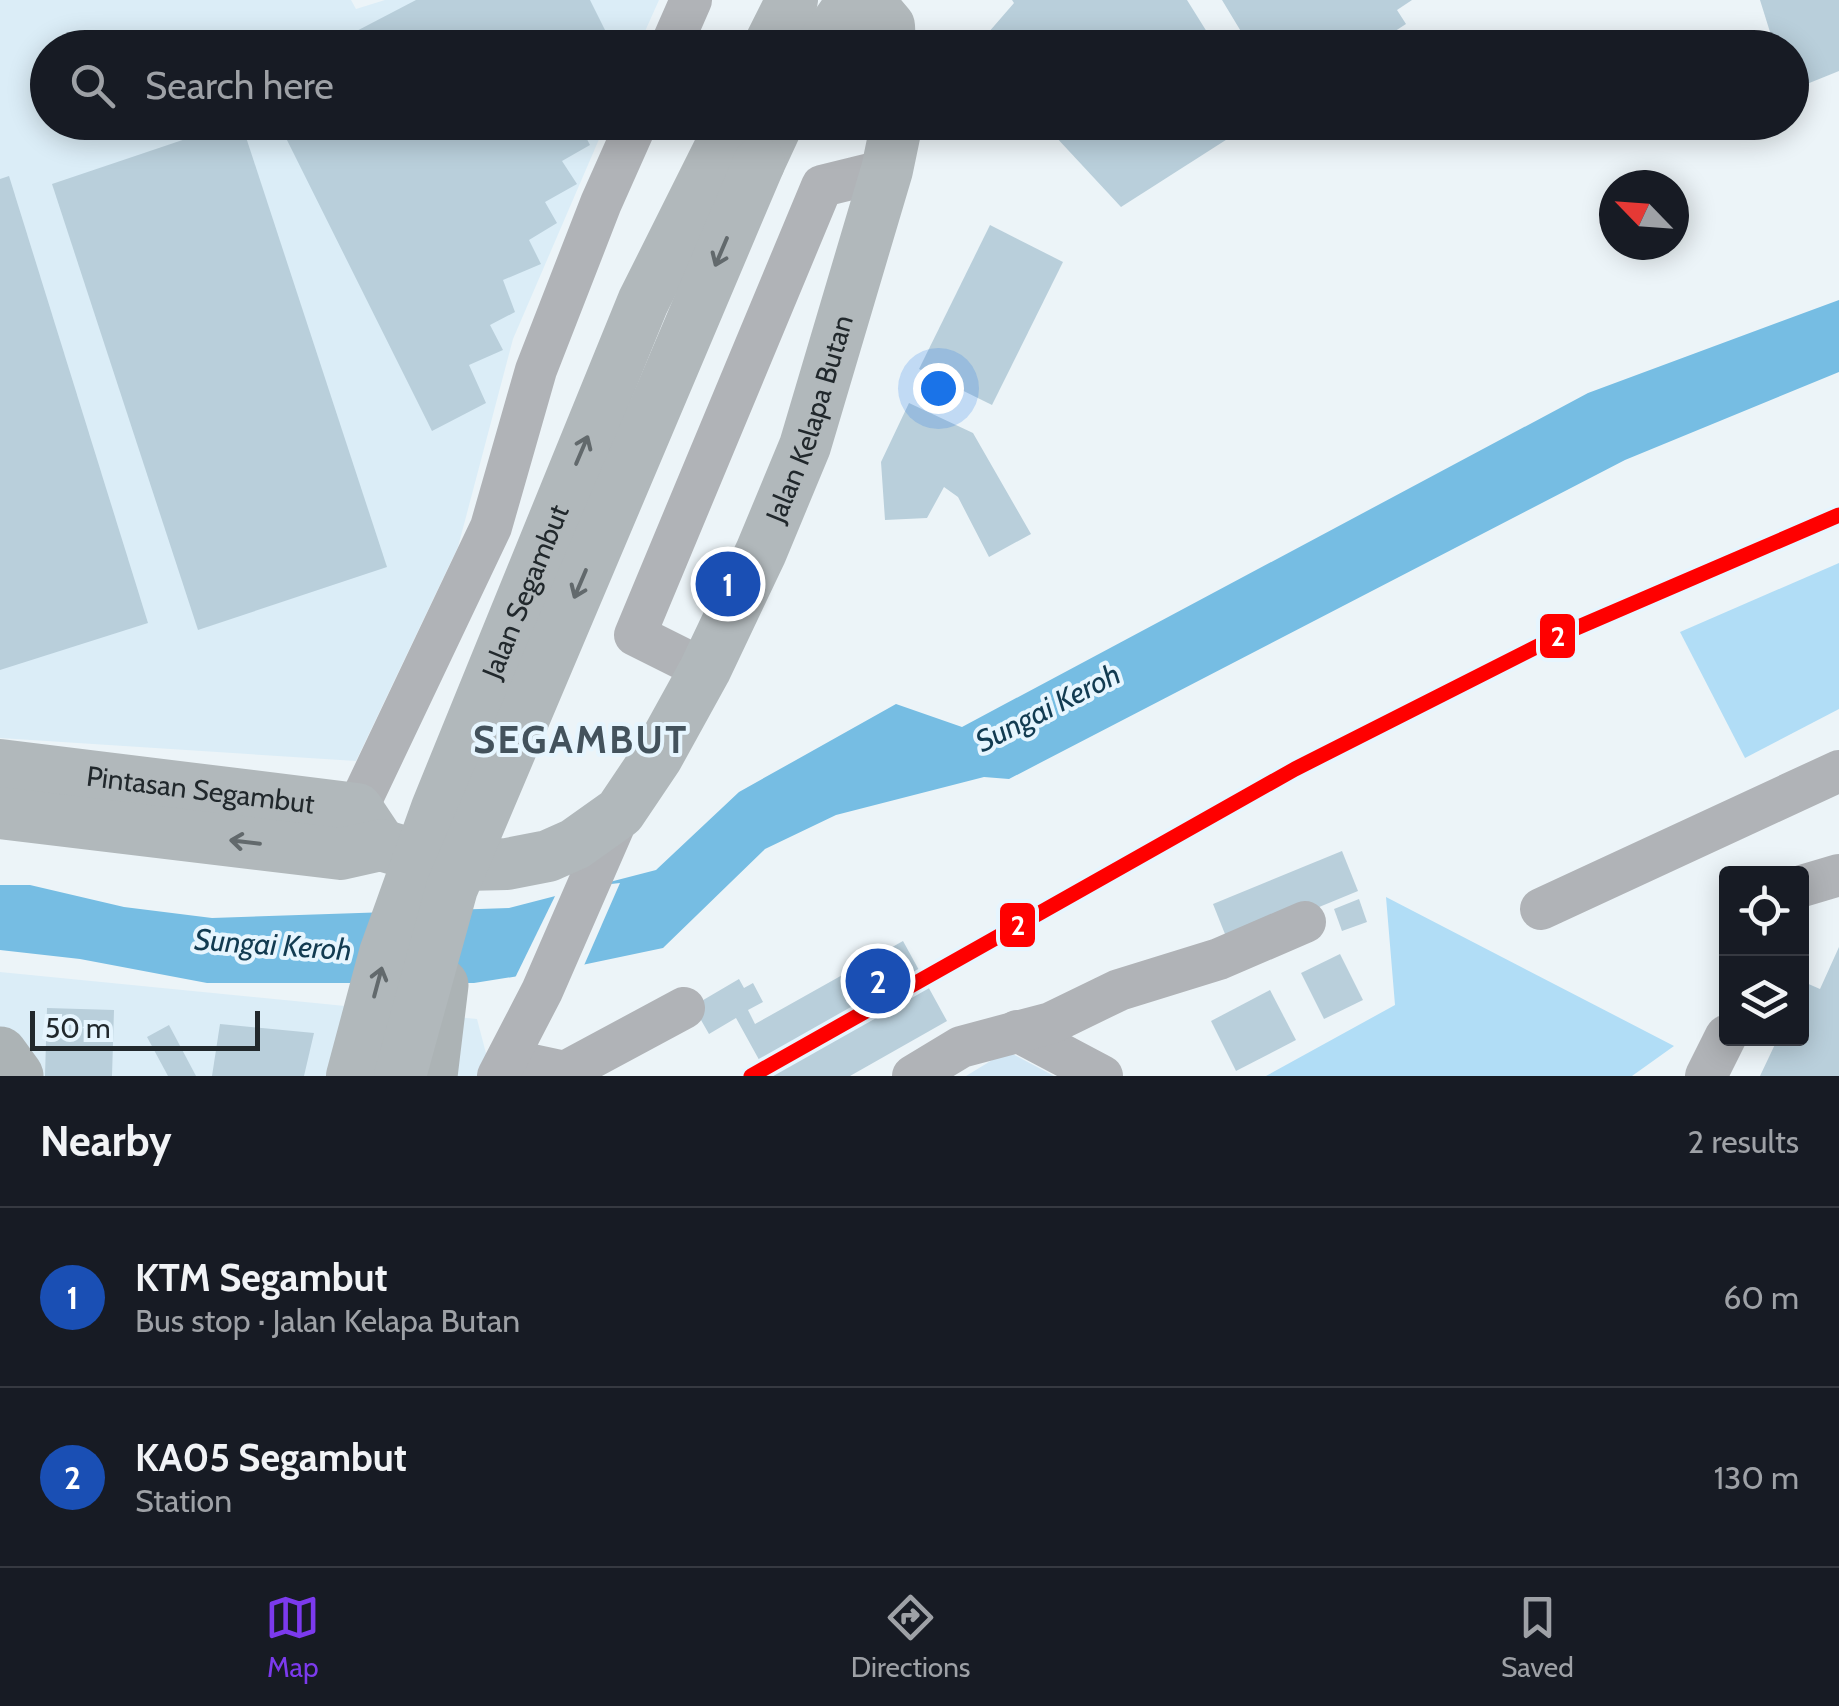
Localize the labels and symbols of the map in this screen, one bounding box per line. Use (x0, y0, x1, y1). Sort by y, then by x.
north arrow (1599, 170, 1689, 260)
one-way arrow (711, 236, 729, 267)
street label: Jalan Kelapa Butan (758, 311, 860, 528)
your location (913, 363, 964, 414)
one-way arrow (574, 435, 592, 466)
street label: Jalan Segambut (474, 500, 576, 685)
pin: 1 (696, 546, 760, 622)
one-way arrow (570, 568, 588, 598)
line badge: 2 (1538, 612, 1577, 660)
text: 2 (1551, 619, 1565, 653)
water label: Sungai Keroh (969, 655, 1126, 760)
district label: SEGAMBUT (473, 716, 689, 763)
street label: Pintasan Segambut (85, 759, 316, 821)
one-way arrow (229, 832, 261, 851)
line badge: 2 (998, 901, 1037, 949)
text: 2 (1011, 908, 1025, 942)
water label: Sungai Keroh (193, 921, 353, 968)
pin: 2 (846, 944, 910, 1018)
one-way arrow (369, 967, 388, 998)
scale bar (30, 1006, 260, 1050)

